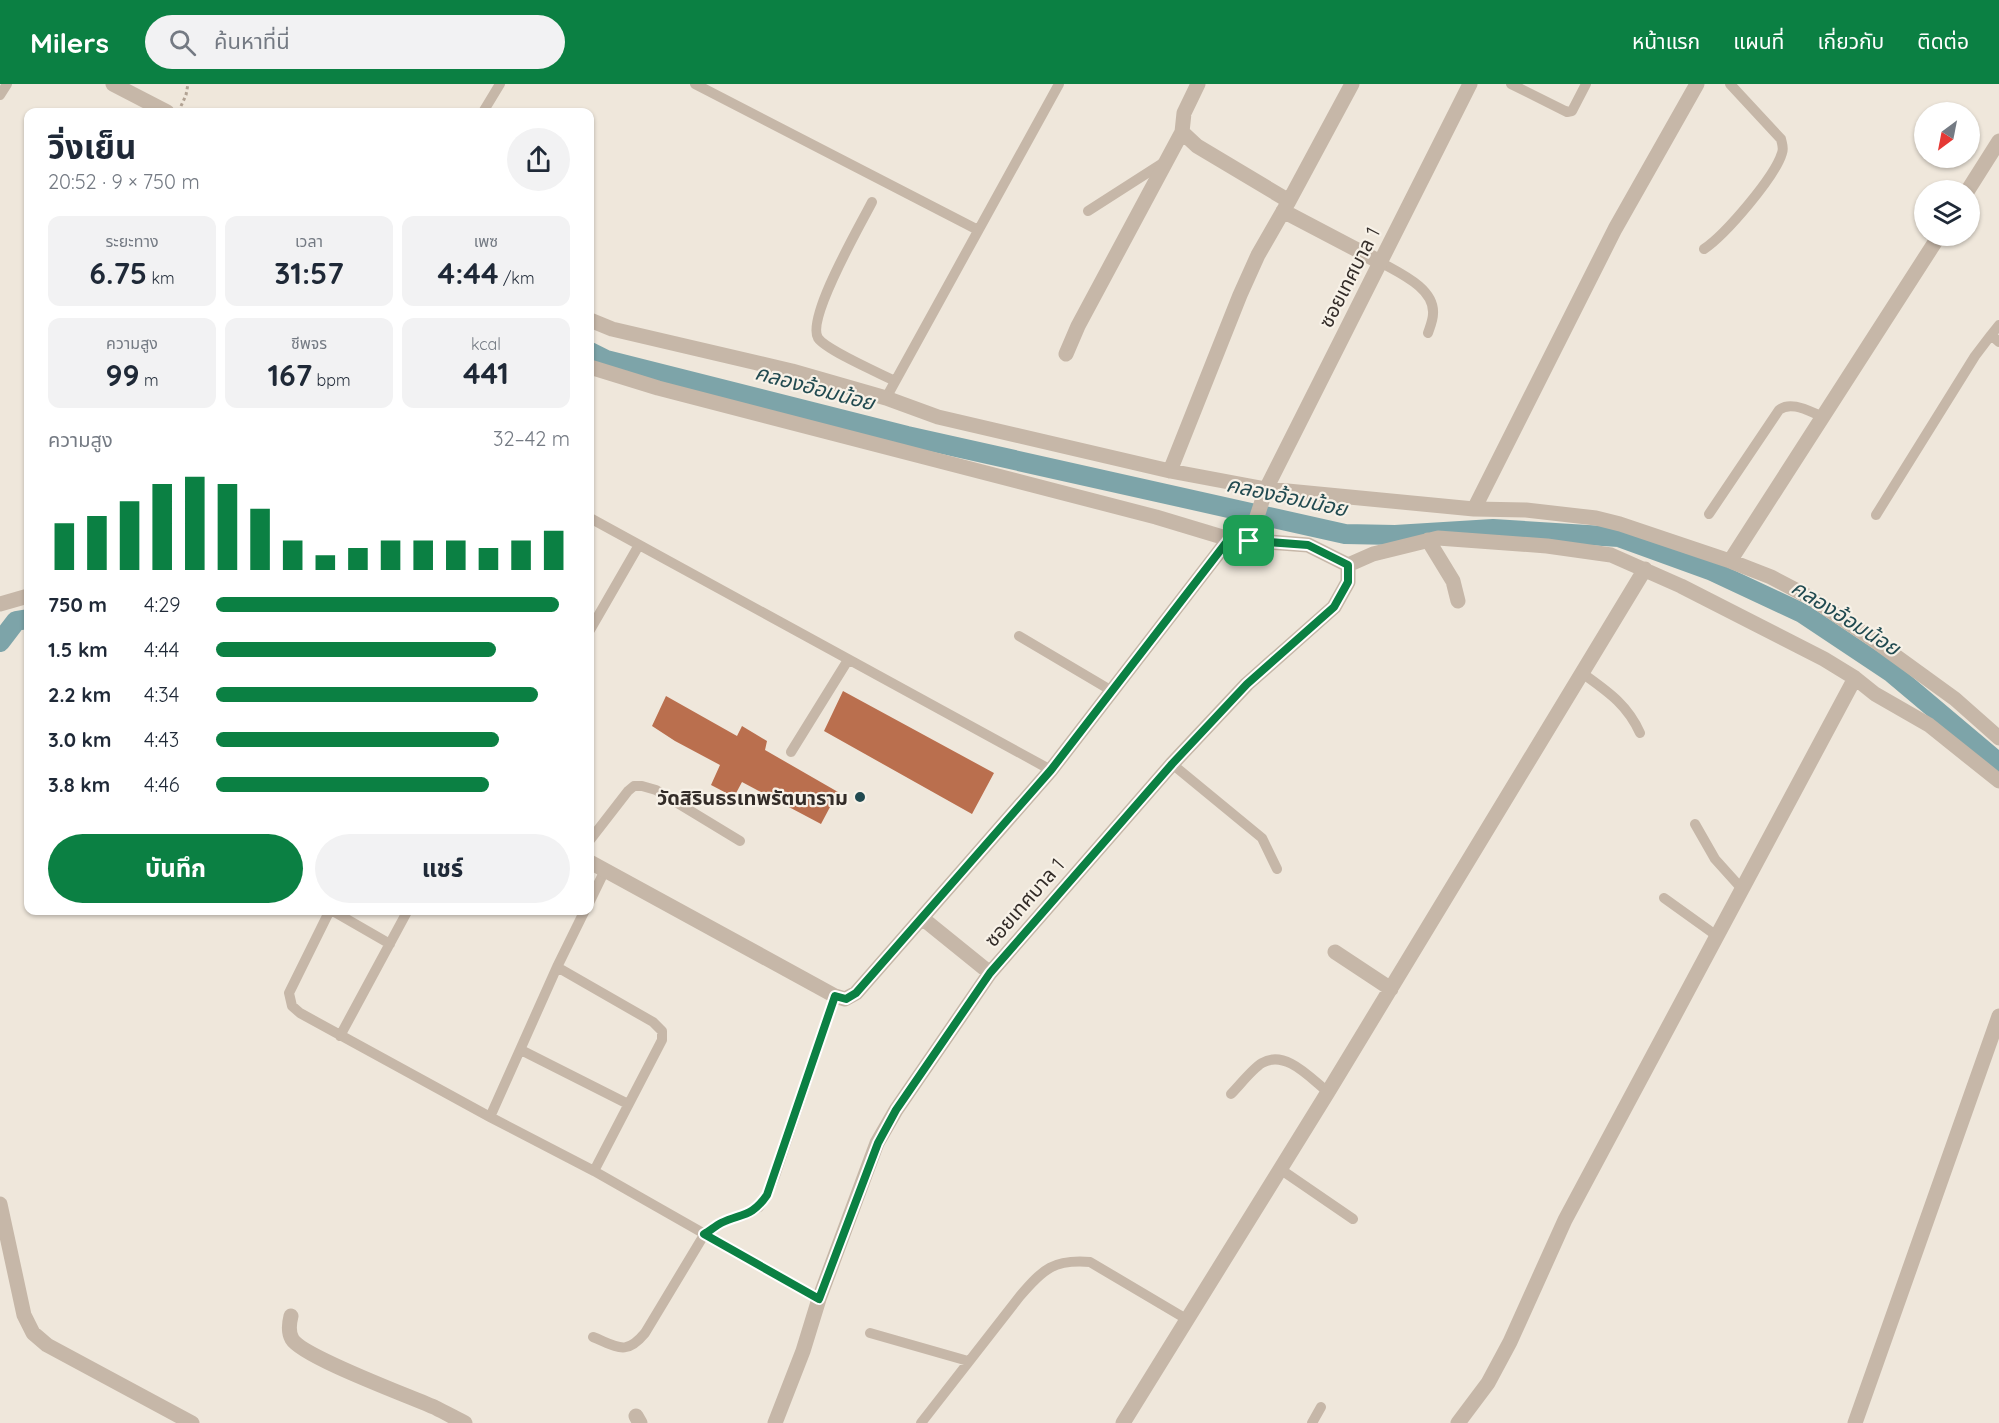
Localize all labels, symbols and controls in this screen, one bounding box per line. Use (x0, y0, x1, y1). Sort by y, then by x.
search box (145, 15, 565, 69)
text: Milers (30, 25, 109, 60)
icon: search (166, 26, 199, 59)
text: ค้นหาที่นี่ (214, 27, 290, 55)
text: หน้าแรก (1632, 28, 1700, 54)
text: แผนที่ (1733, 28, 1784, 54)
text: เกี่ยวกับ (1817, 28, 1884, 54)
text: ติดต่อ (1917, 28, 1969, 54)
north arrow (1914, 102, 1980, 168)
map controls (1914, 102, 1980, 246)
text: วิ่งเย็น (48, 126, 136, 167)
button: share (507, 128, 570, 191)
text: 20:52 · 9 × 750 m (48, 169, 200, 194)
button: layers (1914, 180, 1980, 246)
street label: ซอยเทศบาล 1 (1313, 222, 1385, 332)
text: ระยะทาง (106, 231, 158, 251)
text: เวลา (295, 231, 323, 251)
text: เพซ (474, 231, 498, 251)
text: 6.75 (89, 254, 147, 292)
text: 31:57 (274, 254, 344, 292)
text: 4:44 (438, 254, 499, 292)
text: km (147, 268, 175, 288)
text: /km (499, 268, 535, 288)
text: ความสูง (106, 333, 158, 353)
text: ชีพจร (291, 333, 327, 353)
text: kcal (471, 334, 501, 354)
text: 441 (463, 354, 509, 392)
text: 99 (105, 356, 140, 394)
text: 167 (267, 356, 312, 394)
water label: คลองอ้อมน้อย (752, 359, 879, 416)
text: m (140, 370, 159, 390)
text: bpm (312, 370, 351, 390)
text: 32–42 m (493, 426, 570, 451)
text: ความสูง (48, 427, 113, 452)
water label: คลองอ้อมน้อย (1224, 471, 1351, 522)
pin (1223, 515, 1274, 566)
icon: arrive (1232, 524, 1265, 557)
water label: คลองอ้อมน้อย (1787, 573, 1906, 661)
text: 750 m (48, 592, 107, 617)
text: 4:29 (144, 592, 181, 617)
text: 1.5 km (48, 637, 108, 662)
text: 4:44 (144, 637, 179, 662)
text: 2.2 km (48, 682, 111, 707)
text: 4:34 (144, 682, 179, 707)
text: 3.0 km (48, 727, 111, 752)
text: 4:43 (144, 727, 179, 752)
text: 3.8 km (48, 772, 110, 797)
text: 4:46 (144, 772, 180, 797)
place label: วัดสิรินธรเทพรัตนาราม (657, 785, 848, 810)
marker: วัดสิรินธรเทพรัตนาราม (853, 790, 867, 804)
button: บันทึก (48, 834, 303, 903)
button: แชร์ (315, 834, 570, 903)
street label: ซอยเทศบาล 1 (979, 852, 1069, 952)

